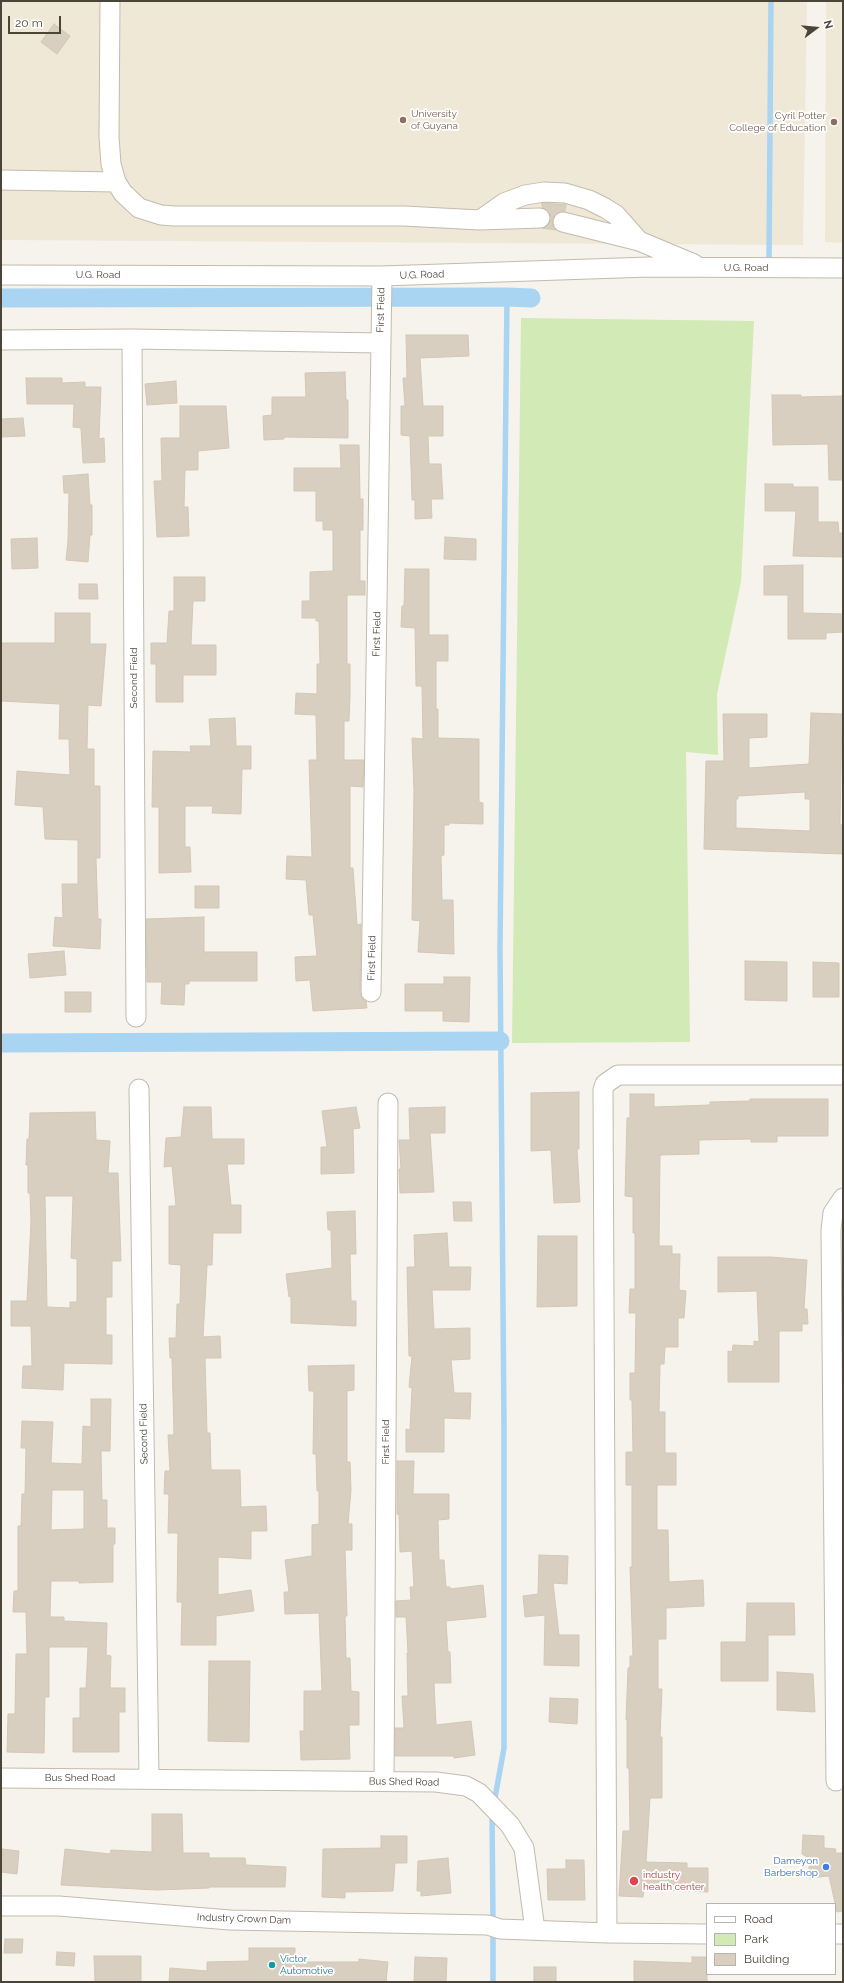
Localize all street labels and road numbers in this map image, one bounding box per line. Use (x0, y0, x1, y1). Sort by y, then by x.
street label: U.G. Road (724, 262, 768, 274)
street label: U.G. Road (399, 268, 445, 282)
street label: U.G. Road (76, 269, 120, 281)
street label: First Field (375, 287, 387, 333)
street label: First Field (371, 611, 383, 657)
street label: Second Field (128, 648, 140, 708)
street label: First Field (366, 935, 378, 981)
street label: Second Field (137, 1403, 151, 1465)
street label: First Field (380, 1419, 392, 1465)
street label: Bus Shed Road (45, 1772, 115, 1784)
street label: Bus Shed Road (369, 1775, 439, 1789)
street label: Industry Crown Dam (197, 1911, 291, 1927)

